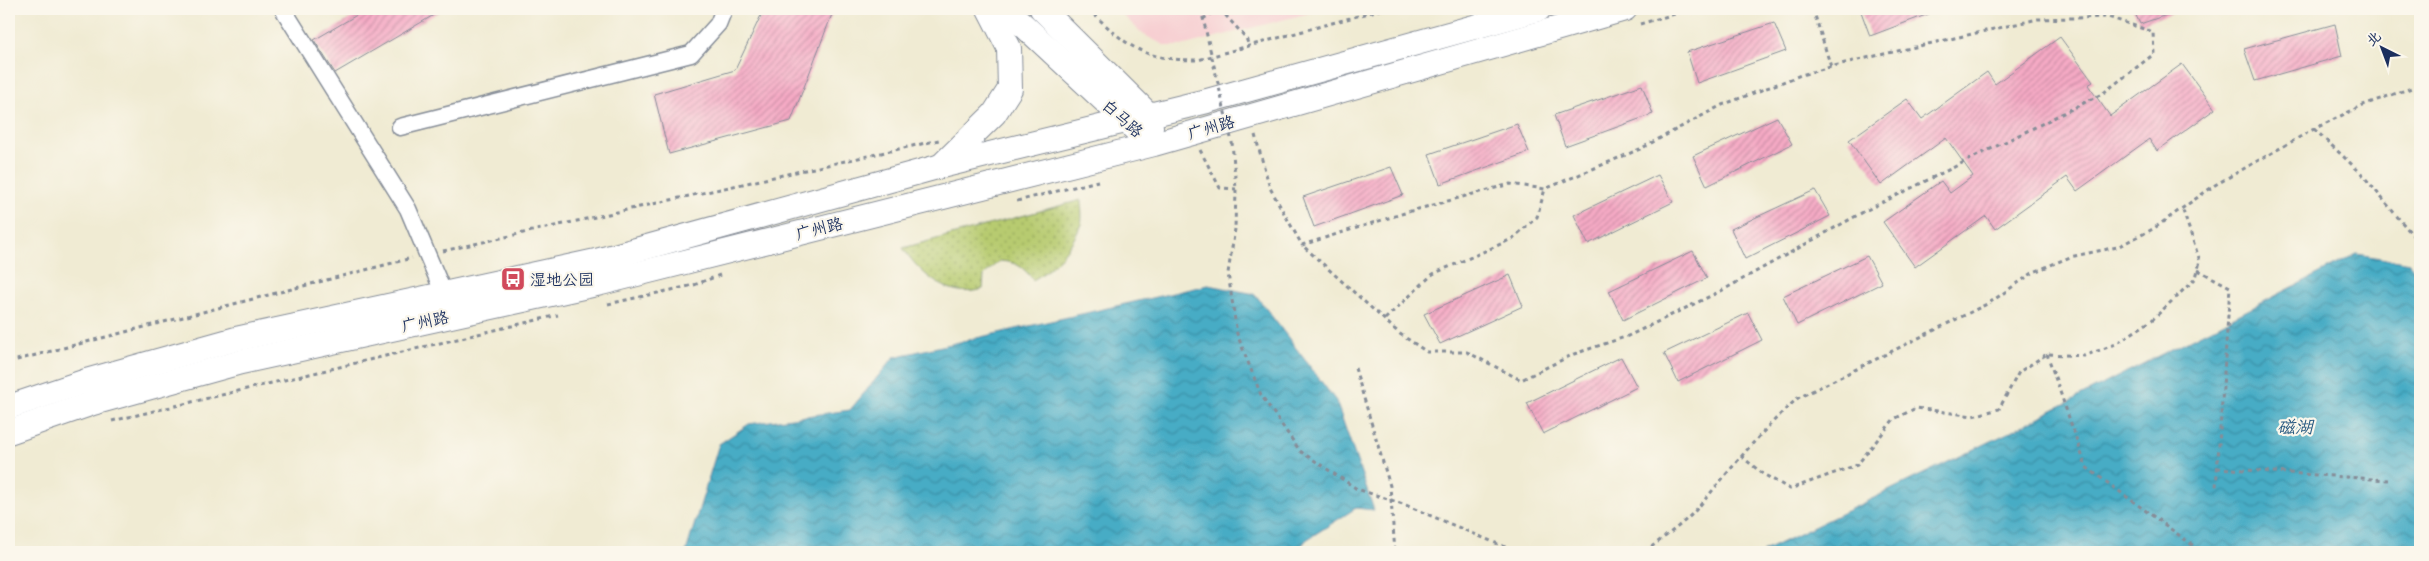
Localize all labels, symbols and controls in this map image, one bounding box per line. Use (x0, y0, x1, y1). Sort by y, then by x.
north arrow (2356, 22, 2406, 72)
text: 北 (2360, 25, 2387, 53)
street label: 白马路 (1095, 92, 1150, 145)
street label: 广州路 (1184, 107, 1238, 148)
street label: 广州路 (792, 209, 846, 248)
place label: 湿地公园 (530, 265, 594, 294)
bus stop icon: 湿地公园 (500, 266, 526, 292)
street label: 广州路 (399, 302, 452, 341)
water label: 磁湖 (2277, 411, 2315, 443)

